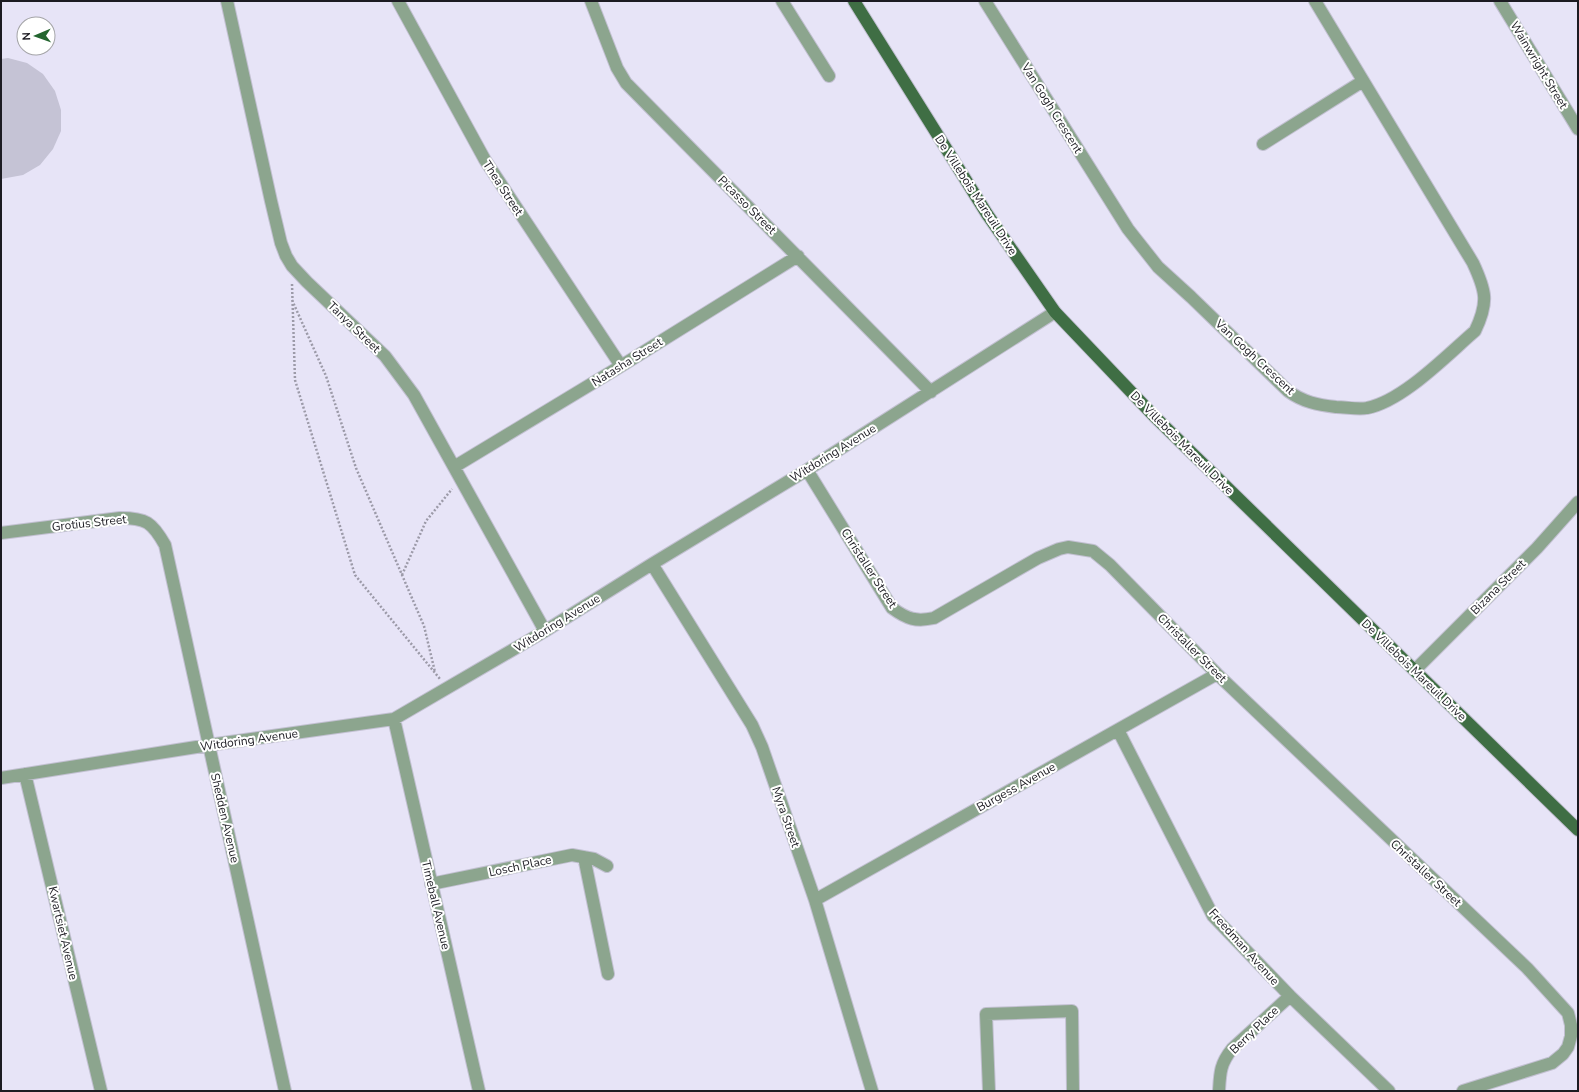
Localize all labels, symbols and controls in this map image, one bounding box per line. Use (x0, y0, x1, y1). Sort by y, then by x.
north arrow (16, 16, 56, 56)
street label: Wainwright Street (1507, 18, 1572, 112)
text: N (19, 32, 34, 41)
street label: Van Gogh Crescent (1017, 59, 1087, 157)
street label: De Villebois Mareuil Drive (931, 132, 1021, 258)
street label: Thea Street (479, 157, 527, 219)
street label: Picasso Street (714, 172, 780, 238)
street label: Tanya Street (324, 298, 384, 357)
street label: Van Gogh Crescent (1211, 315, 1299, 399)
street label: Natasha Street (589, 333, 666, 390)
street label: De Villebois Mareuil Drive (1127, 388, 1237, 498)
street label: Witdoring Avenue (787, 420, 879, 486)
street label: Grotius Street (51, 511, 128, 535)
street label: Christaller Street (837, 525, 901, 612)
street label: Bizana Street (1467, 555, 1530, 618)
street label: Witdoring Avenue (511, 590, 603, 656)
street label: Christaller Street (1154, 610, 1231, 687)
street label: De Villebois Mareuil Drive (1358, 616, 1470, 724)
street label: Witdoring Avenue (199, 725, 299, 755)
street label: Burgess Avenue (974, 759, 1058, 815)
street label: Shedden Avenue (207, 772, 243, 864)
street label: Myra Street (768, 785, 804, 850)
street label: Christaller Street (1387, 836, 1466, 911)
street label: Losch Place (487, 852, 553, 880)
street label: Timeball Avenue (418, 859, 454, 951)
street label: Kwartsiet Avenue (44, 885, 82, 981)
street label: Freedman Avenue (1205, 905, 1283, 989)
street label: Berry Place (1226, 1003, 1282, 1057)

